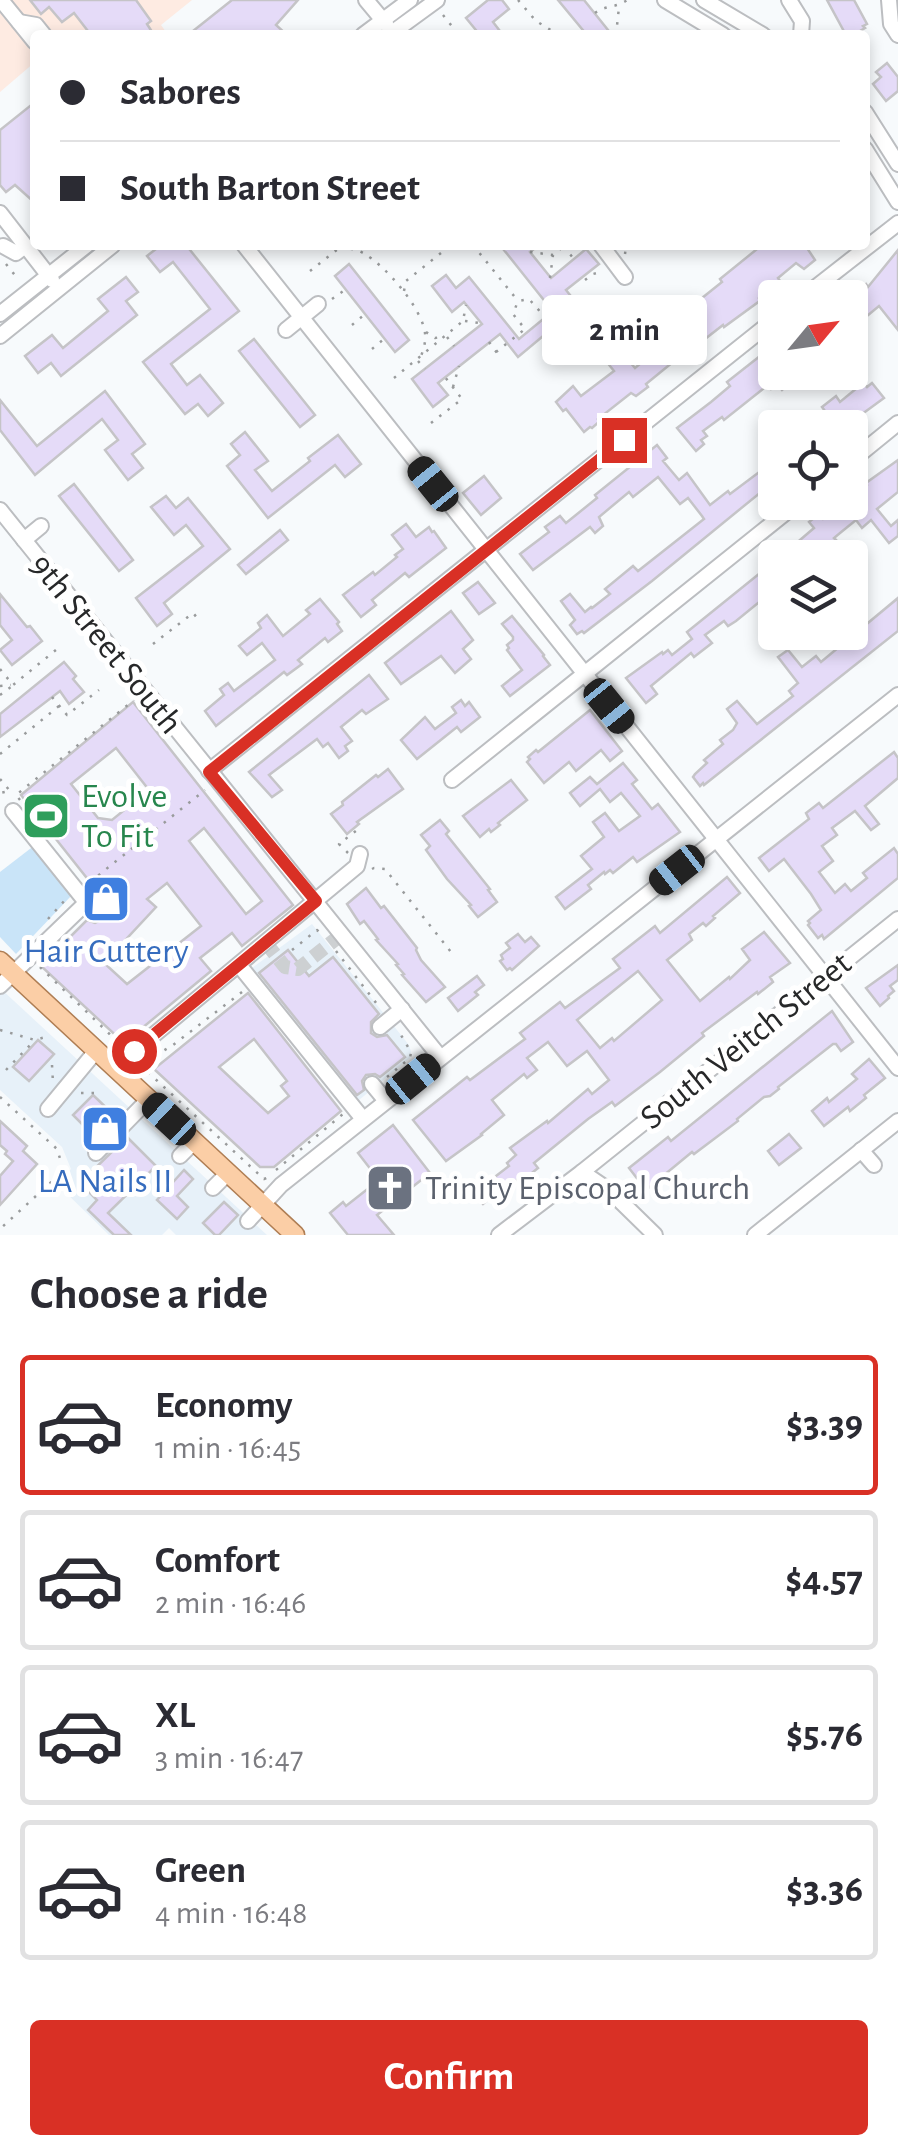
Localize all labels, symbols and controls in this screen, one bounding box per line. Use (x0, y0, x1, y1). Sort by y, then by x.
text: Sabores (120, 74, 241, 112)
text: South Barton Street (120, 170, 420, 208)
north arrow (758, 280, 868, 390)
map controls (758, 280, 868, 650)
callout: 2 min (542, 295, 706, 365)
text: 2 min (589, 314, 660, 346)
button: locate (758, 410, 868, 520)
route end (602, 418, 647, 463)
car (402, 451, 464, 517)
button: layers (758, 540, 868, 650)
street label: 9th Street South (23, 548, 189, 740)
car (578, 673, 640, 739)
place label: Evolve To Fit (81, 779, 167, 854)
sports icon: Evolve To Fit (20, 790, 72, 842)
car (644, 840, 710, 900)
shop icon: Hair Cuttery (80, 873, 132, 925)
place label: Hair Cuttery (23, 934, 189, 969)
street label: South Veitch Street (634, 946, 858, 1136)
route start (112, 1029, 157, 1074)
car (380, 1048, 446, 1110)
car (137, 1088, 201, 1150)
shop icon: LA Nails II (79, 1103, 131, 1155)
church icon: Trinity Episcopal Church (364, 1162, 416, 1214)
place label: LA Nails II (38, 1164, 172, 1199)
place label: Trinity Episcopal Church (425, 1171, 750, 1206)
text: Choose a ride (30, 1272, 268, 1317)
icon: car (35, 1380, 125, 1470)
text: Economy (155, 1387, 293, 1425)
text: $3.39 (786, 1406, 863, 1444)
text: 1 min · 16:45 (155, 1432, 301, 1464)
icon: car (35, 1535, 125, 1625)
text: Comfort (155, 1542, 280, 1580)
text: $4.57 (785, 1561, 863, 1599)
text: 2 min · 16:46 (155, 1587, 306, 1619)
icon: car (35, 1690, 125, 1780)
text: XL (155, 1697, 195, 1735)
text: $5.76 (786, 1716, 863, 1754)
text: 3 min · 16:47 (155, 1742, 303, 1774)
icon: car (35, 1845, 125, 1935)
text: Green (155, 1852, 246, 1890)
text: $3.36 (786, 1871, 863, 1909)
text: 4 min · 16:48 (155, 1897, 307, 1929)
button: Confirm (30, 2020, 868, 2135)

